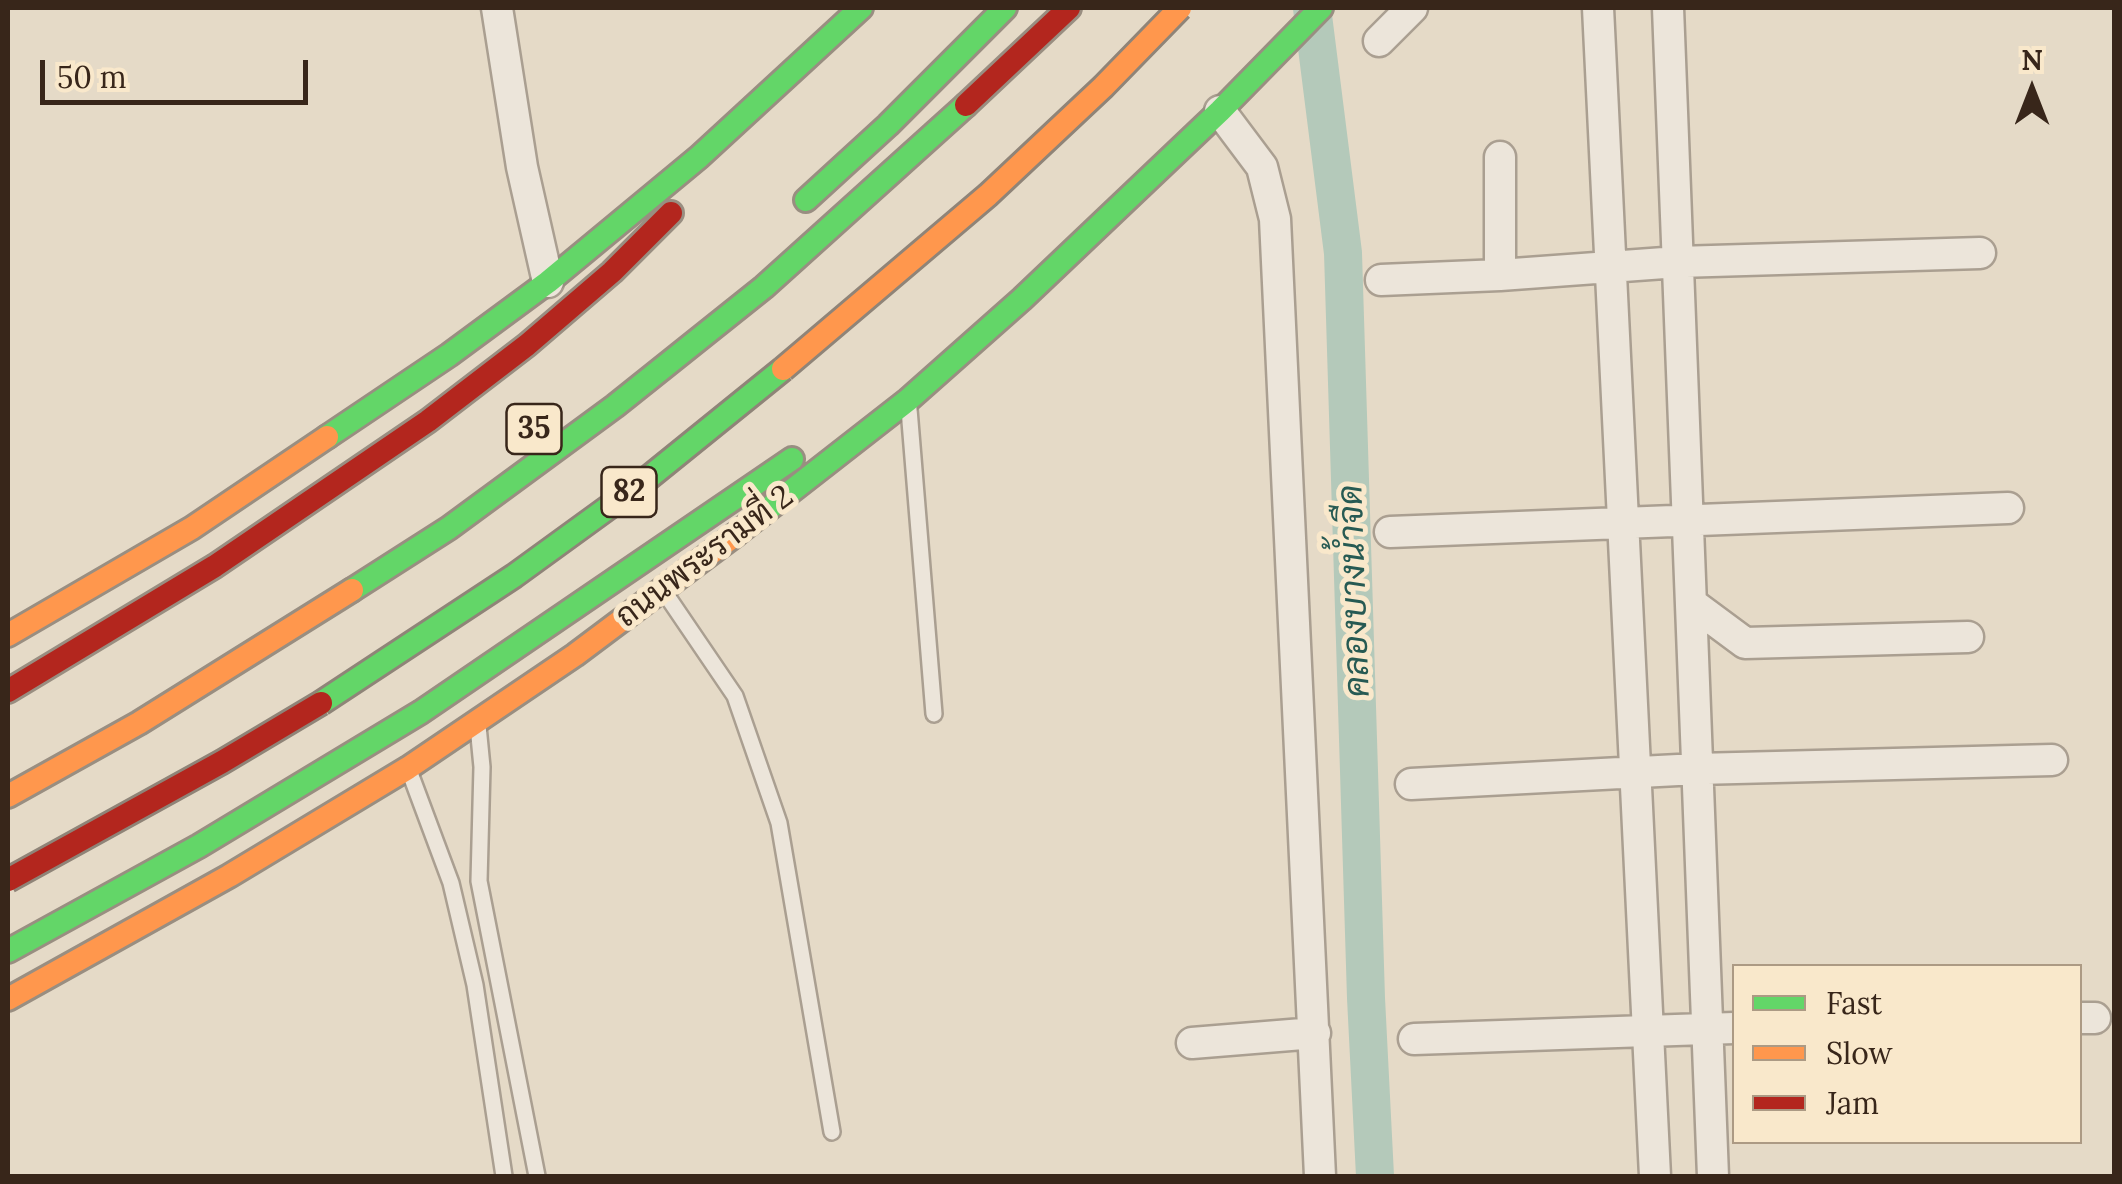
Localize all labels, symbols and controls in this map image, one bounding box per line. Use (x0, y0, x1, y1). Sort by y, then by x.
scale bar (45, 40, 312, 102)
north arrow (1982, 40, 2082, 140)
text: N (2021, 42, 2043, 78)
text: 50 m (57, 58, 127, 96)
road number: 35 (506, 404, 562, 454)
road number: 82 (602, 467, 656, 517)
street label: ถนนพระรามที่ 2 (609, 478, 801, 636)
water label: คลองบางน้ำจืด (1330, 484, 1380, 698)
legend (1732, 964, 2082, 1144)
text: Fast (1826, 984, 1882, 1022)
text: Slow (1826, 1034, 1892, 1072)
text: Jam (1826, 1084, 1879, 1122)

